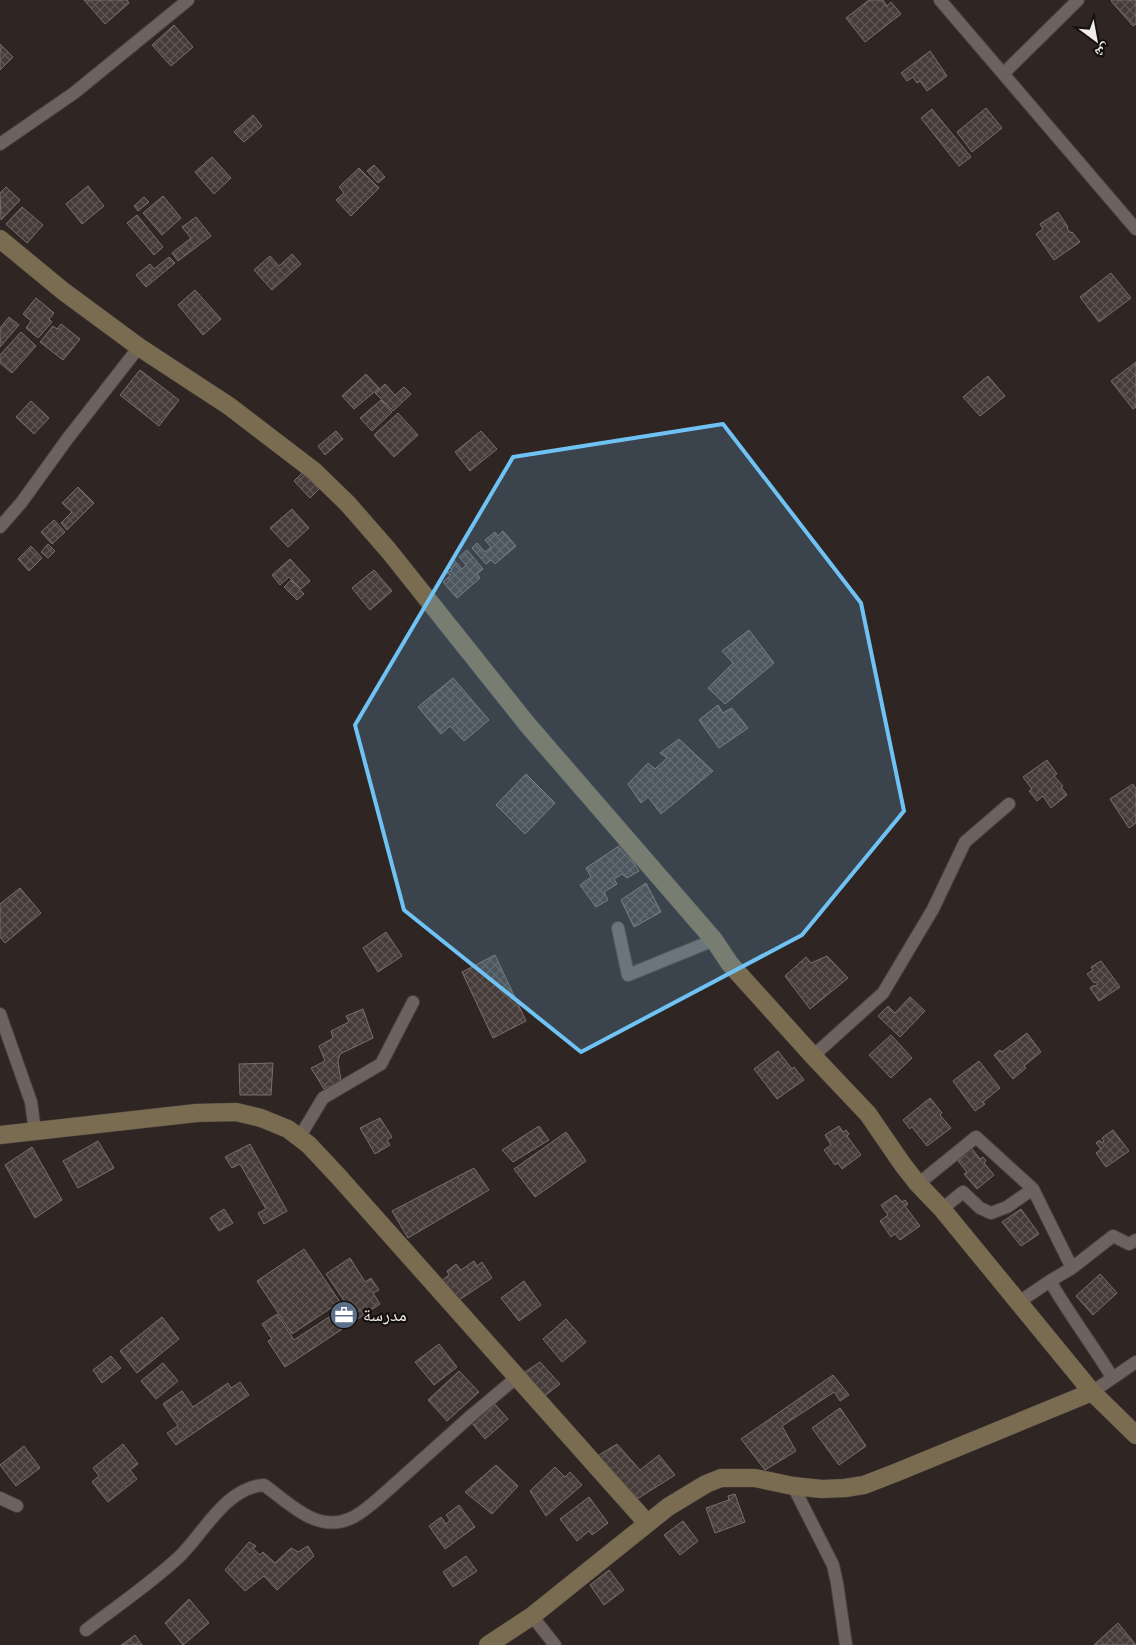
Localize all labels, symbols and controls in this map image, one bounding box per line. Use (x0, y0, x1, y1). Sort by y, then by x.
north arrow (1071, 15, 1121, 65)
text: ش (1092, 39, 1113, 62)
office icon: مدرسة (329, 1300, 359, 1330)
place label: مدرسة (363, 1304, 407, 1325)

